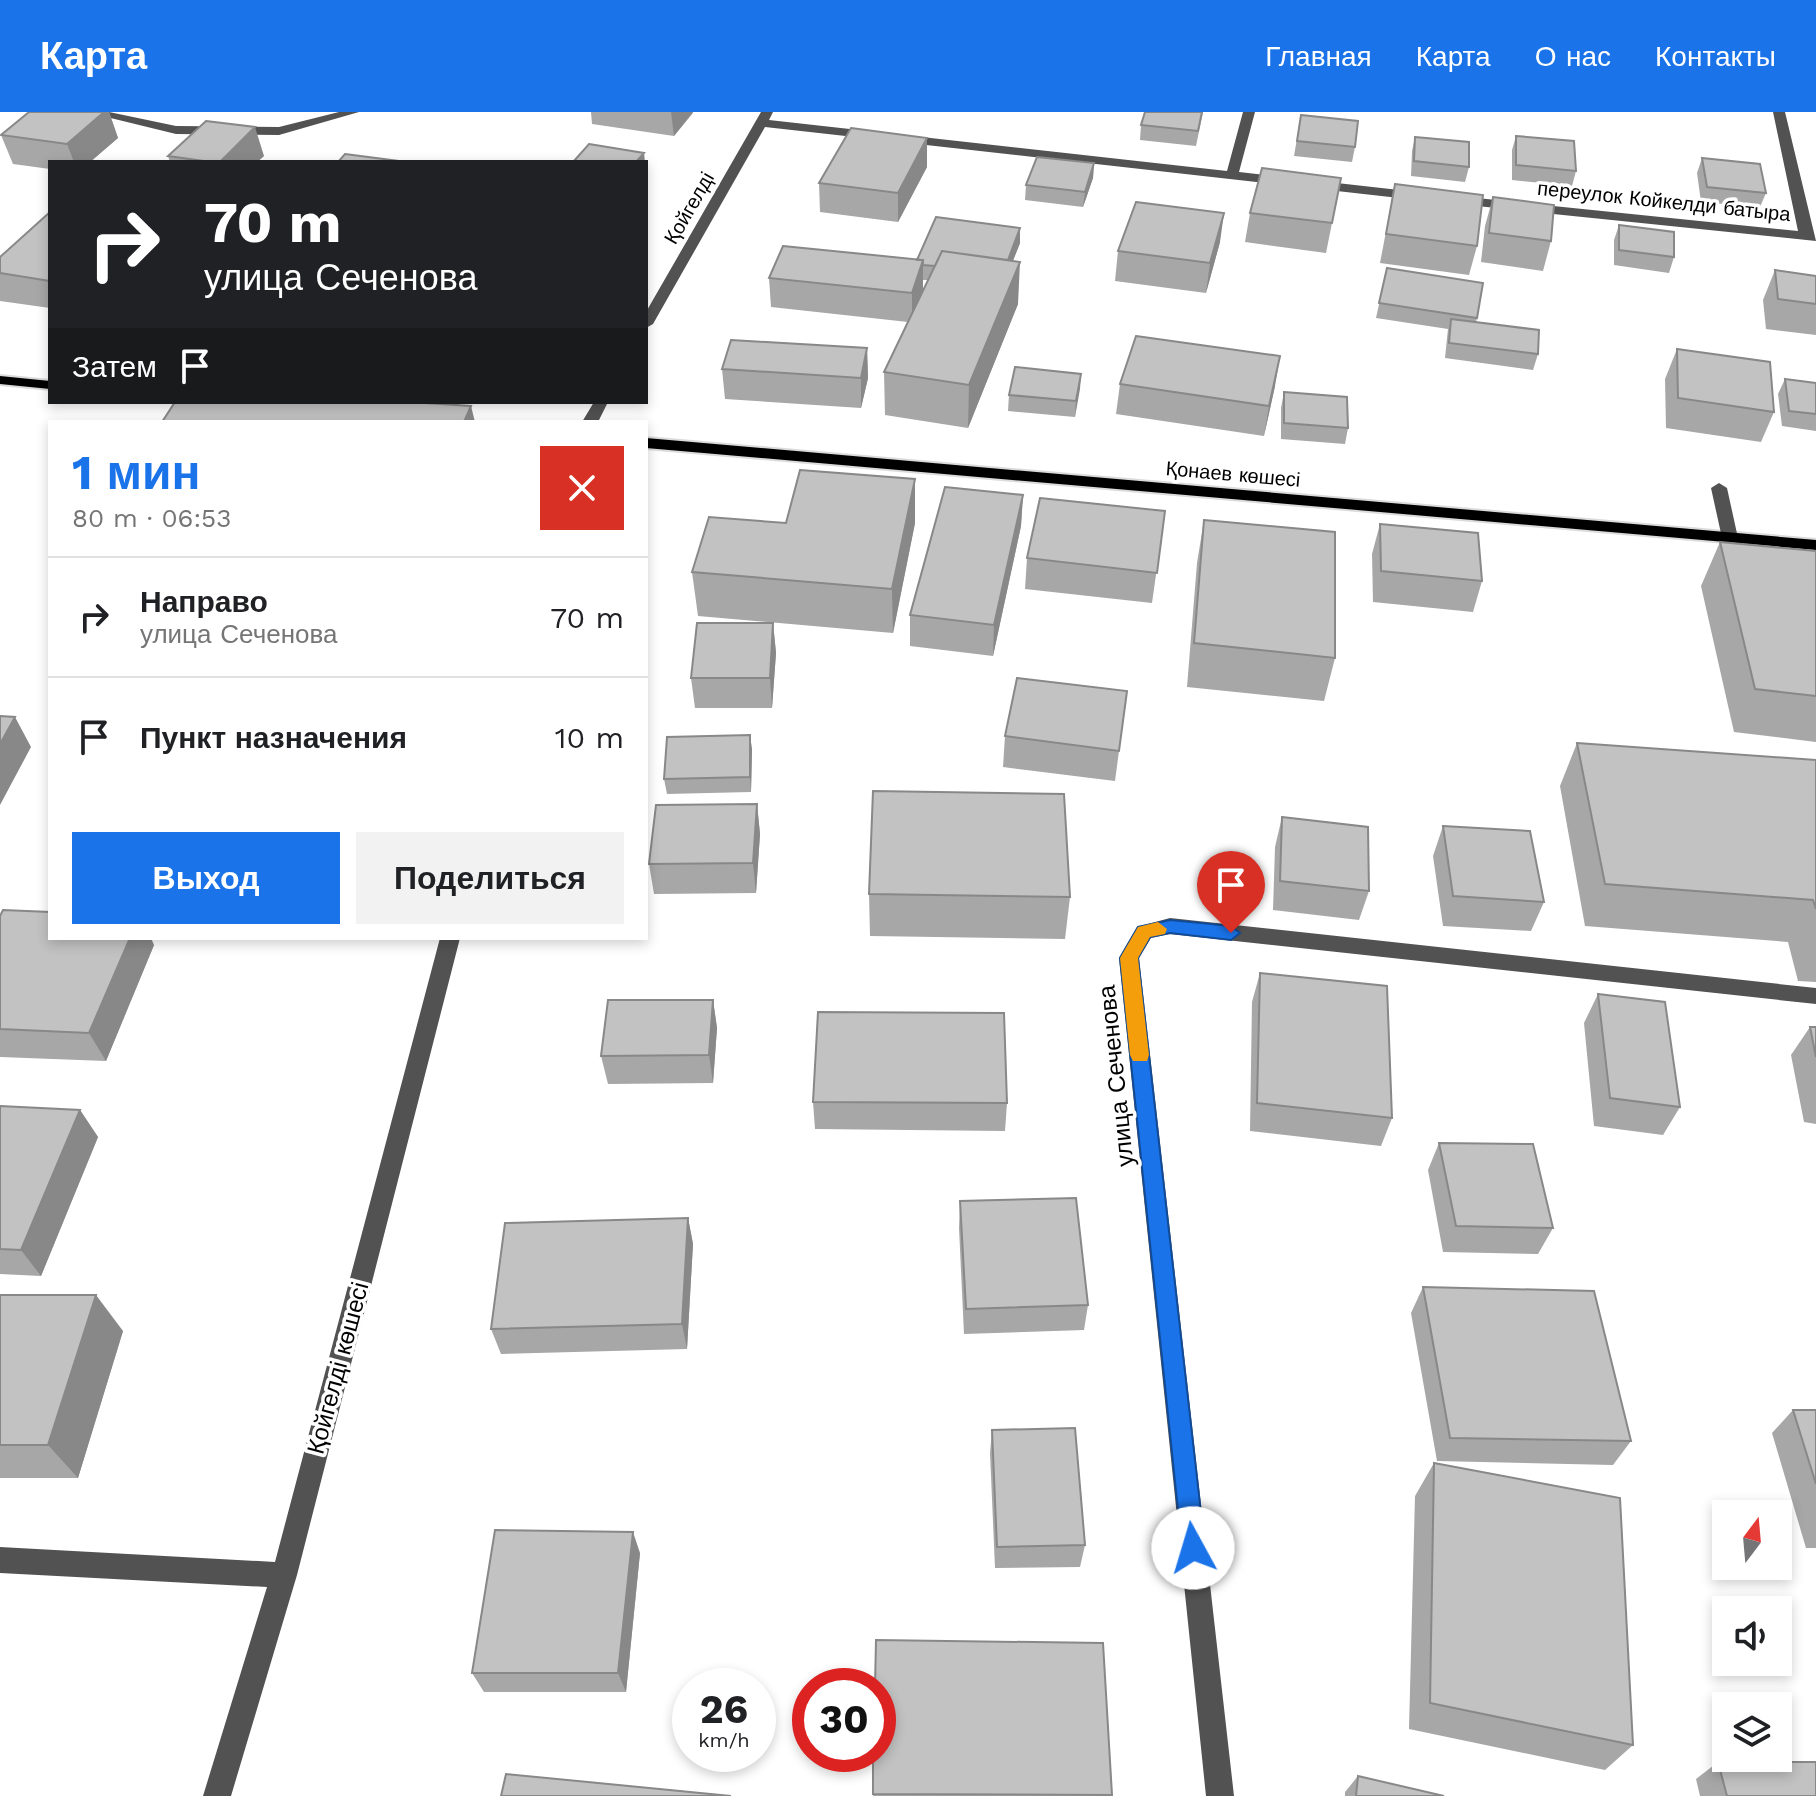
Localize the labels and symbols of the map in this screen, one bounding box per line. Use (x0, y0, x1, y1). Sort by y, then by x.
street label: Қойгелді (659, 168, 719, 248)
street label: переулок Койкелди батыра (1536, 176, 1793, 226)
street label: Қонаев көшесі (1165, 456, 1301, 492)
pin (1197, 851, 1265, 933)
street label: улица Сеченова (1092, 983, 1139, 1168)
street label: Қойгелді көшесі (302, 1279, 374, 1457)
north arrow (1712, 1500, 1792, 1580)
position arrow (1151, 1506, 1235, 1590)
speed limit sign: 30 (792, 1668, 896, 1772)

